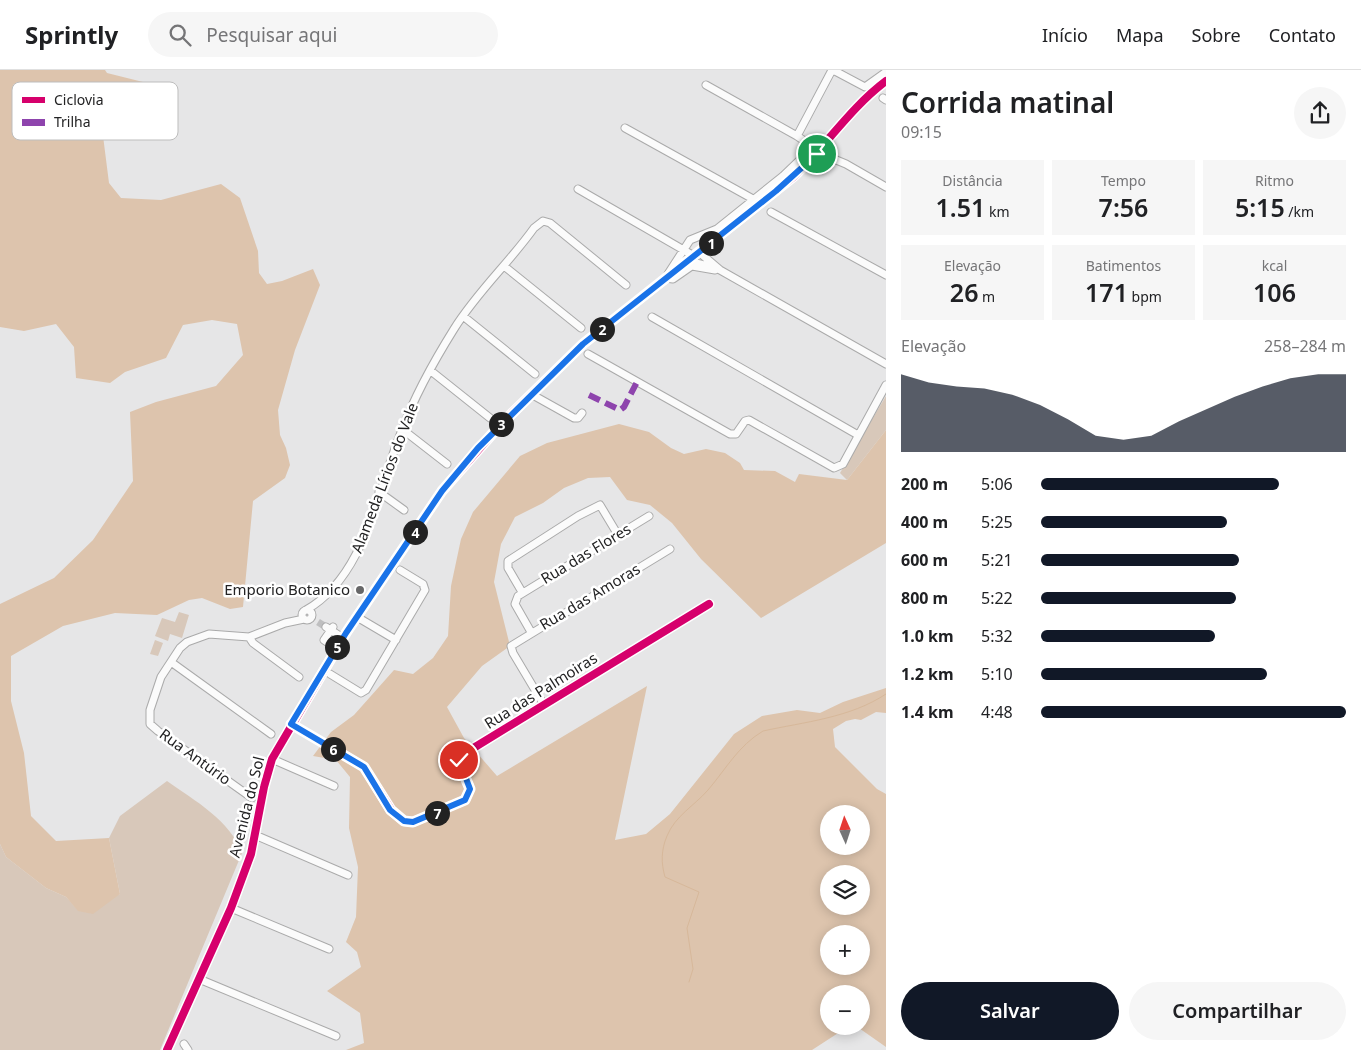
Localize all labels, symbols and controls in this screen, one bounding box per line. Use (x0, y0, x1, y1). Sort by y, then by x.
search box (148, 12, 498, 57)
text: Sprintly (25, 18, 118, 51)
icon: search (166, 21, 194, 49)
text: Pesquisar aqui (206, 22, 337, 48)
text: Início (1042, 23, 1088, 47)
text: Mapa (1116, 23, 1164, 47)
text: Sobre (1192, 23, 1241, 47)
text: Contato (1269, 23, 1336, 47)
legend (12, 82, 178, 140)
text: Corrida matinal (901, 83, 1114, 121)
button: share (1294, 87, 1346, 139)
text: Ciclovia (54, 90, 104, 109)
text: Trilha (54, 112, 91, 131)
text: 09:15 (901, 121, 942, 143)
pin (796, 133, 838, 175)
icon: arrive (803, 140, 831, 168)
text: Distância (942, 171, 1003, 190)
text: Tempo (1101, 171, 1146, 190)
text: Ritmo (1255, 171, 1294, 190)
text: 1.51 (935, 190, 985, 224)
text: 7:56 (1099, 190, 1148, 224)
text: 5:15 (1235, 190, 1285, 224)
text: km (985, 202, 1010, 221)
text: /km (1285, 202, 1314, 221)
pin: 1 (698, 230, 724, 256)
text: 1 (707, 234, 716, 253)
text: Elevação (944, 256, 1001, 275)
text: Batimentos (1086, 256, 1161, 275)
text: kcal (1262, 256, 1287, 275)
text: 26 (950, 275, 978, 309)
text: 171 (1085, 275, 1128, 309)
text: 106 (1253, 275, 1296, 309)
text: m (978, 287, 995, 306)
text: bpm (1128, 287, 1162, 306)
pin: 2 (590, 316, 614, 342)
text: 2 (598, 320, 607, 339)
text: Elevação (901, 335, 966, 357)
text: 258–284 m (1264, 335, 1346, 357)
street label: Alameda Lírios do Vale (346, 400, 422, 556)
pin: 3 (488, 412, 514, 436)
text: 3 (497, 415, 506, 434)
text: 200 m (901, 473, 948, 495)
text: 5:06 (981, 473, 1013, 495)
text: 400 m (901, 511, 948, 533)
text: 5:25 (981, 511, 1013, 533)
street label: Rua das Flores (537, 518, 634, 588)
pin: 4 (402, 520, 428, 544)
text: 4 (411, 523, 420, 542)
text: 600 m (901, 549, 948, 571)
text: 5:21 (981, 549, 1013, 571)
street label: Rua das Amoras (536, 558, 643, 634)
place label: Emporio Botanico (224, 579, 350, 599)
marker: Emporio Botanico (354, 584, 366, 596)
text: 800 m (901, 587, 948, 609)
text: 5:22 (981, 587, 1013, 609)
text: 1.0 km (901, 625, 953, 647)
text: 5:32 (981, 625, 1013, 647)
pin: 5 (324, 634, 350, 660)
text: 5 (333, 638, 342, 657)
street label: Rua das Palmoiras (480, 647, 601, 733)
text: 1.2 km (901, 663, 953, 685)
text: 5:10 (981, 663, 1013, 685)
text: 1.4 km (901, 701, 953, 723)
text: 4:48 (981, 701, 1013, 723)
street label: Rua Antúrio (156, 724, 235, 789)
pin: 6 (320, 736, 346, 762)
pin (438, 739, 480, 781)
text: 6 (329, 740, 338, 759)
icon: check (445, 746, 473, 774)
street label: Avenida do Sol (224, 754, 268, 860)
pin: 7 (424, 800, 450, 826)
text: 7 (433, 804, 442, 823)
north arrow (820, 805, 870, 855)
map controls (820, 805, 870, 1035)
button: layers (820, 865, 870, 915)
button: + (820, 925, 870, 975)
button: Salvar (901, 982, 1119, 1040)
button: Compartilhar (1129, 982, 1346, 1040)
button: − (820, 985, 870, 1035)

